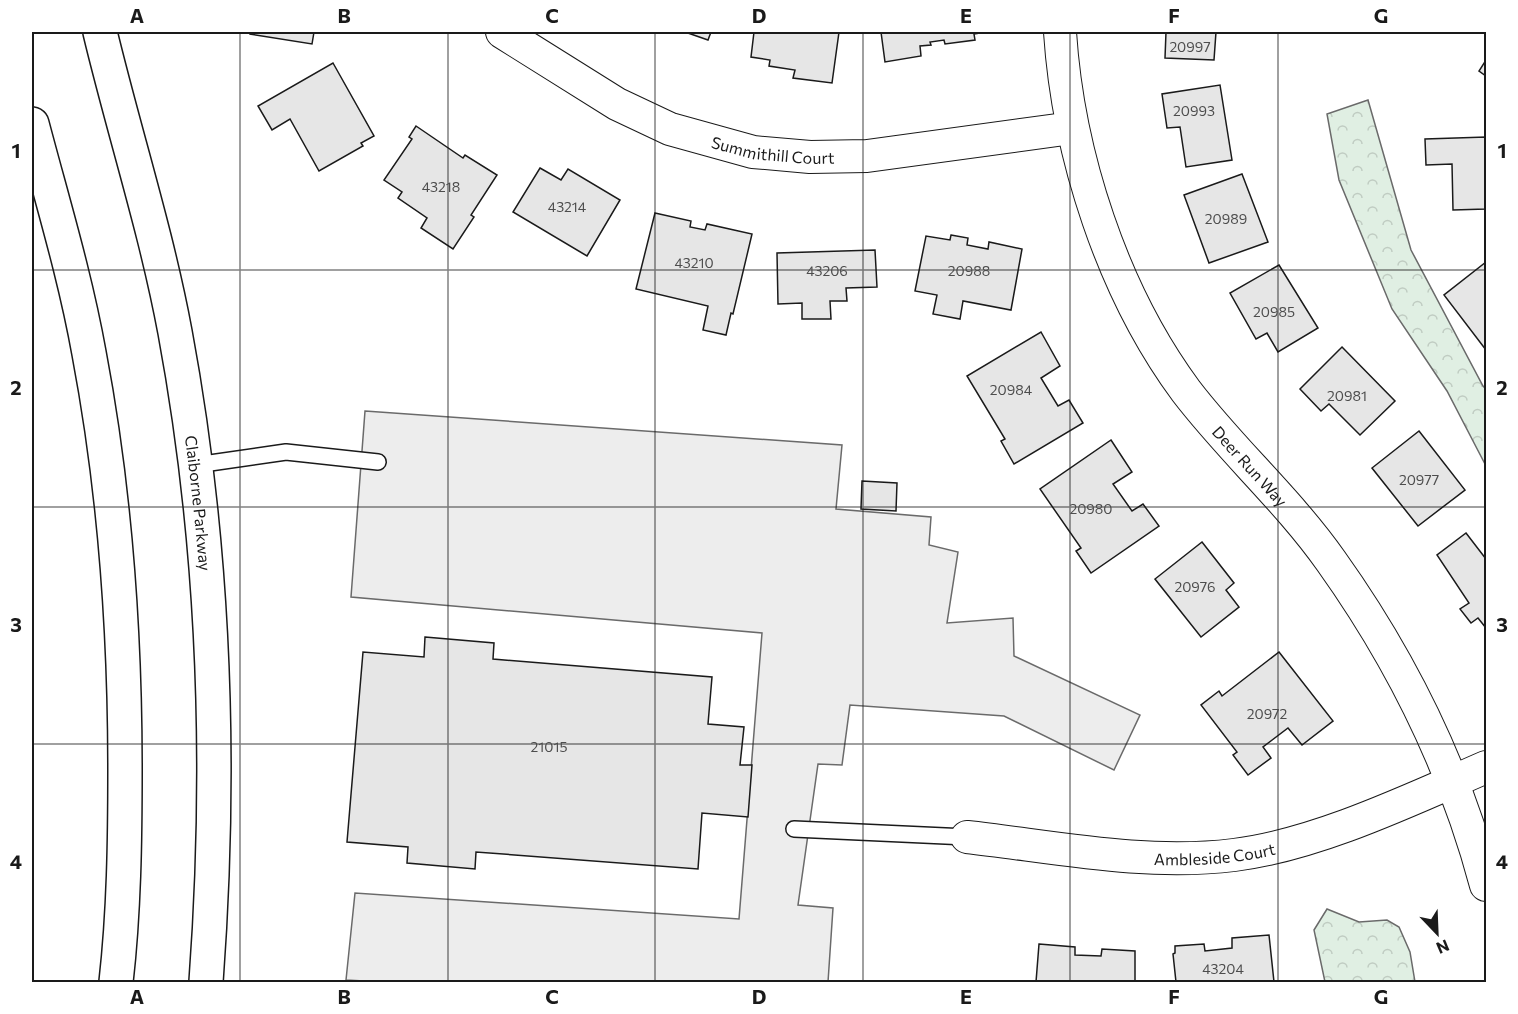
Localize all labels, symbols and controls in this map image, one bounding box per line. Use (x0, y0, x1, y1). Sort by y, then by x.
text: A (130, 3, 144, 27)
text: B (337, 3, 351, 27)
text: C (545, 3, 559, 27)
text: D (752, 3, 766, 27)
text: E (960, 3, 972, 27)
text: F (1168, 3, 1180, 27)
text: G (1374, 3, 1388, 27)
house number: 20997 (1169, 38, 1211, 55)
house number: 20993 (1173, 102, 1215, 119)
street label: Summithill Court (710, 132, 835, 167)
text: 1 (11, 138, 21, 162)
text: 1 (1497, 138, 1507, 162)
house number: 43218 (422, 178, 460, 195)
house number: 43214 (548, 198, 587, 215)
house number: 20989 (1205, 210, 1247, 227)
house number: 43210 (674, 254, 714, 271)
house number: 43206 (806, 262, 848, 279)
house number: 20988 (948, 262, 990, 279)
house number: 20985 (1253, 303, 1295, 320)
text: 2 (10, 375, 22, 399)
text: 2 (1496, 375, 1508, 399)
house number: 20984 (990, 381, 1033, 398)
house number: 20981 (1327, 387, 1367, 404)
street label: Deer Run Way (1209, 422, 1292, 510)
street label: Claiborne Parkway (182, 434, 216, 571)
house number: 20977 (1399, 471, 1439, 488)
house number: 20980 (1070, 500, 1113, 517)
house number: 20976 (1174, 578, 1216, 595)
text: 3 (10, 612, 22, 636)
text: 3 (1496, 612, 1508, 636)
house number: 20972 (1247, 705, 1287, 722)
house number: 21015 (531, 738, 567, 755)
street label: Ambleside Court (1154, 838, 1277, 868)
text: 4 (10, 849, 22, 873)
text: 4 (1496, 849, 1508, 873)
north arrow (1407, 903, 1467, 963)
text: N (1434, 936, 1452, 958)
house number: 43204 (1202, 960, 1244, 977)
text: A (130, 984, 144, 1008)
text: B (337, 984, 351, 1008)
text: C (545, 984, 559, 1008)
text: D (752, 984, 766, 1008)
text: E (960, 984, 972, 1008)
text: F (1168, 984, 1180, 1008)
text: G (1374, 984, 1388, 1008)

